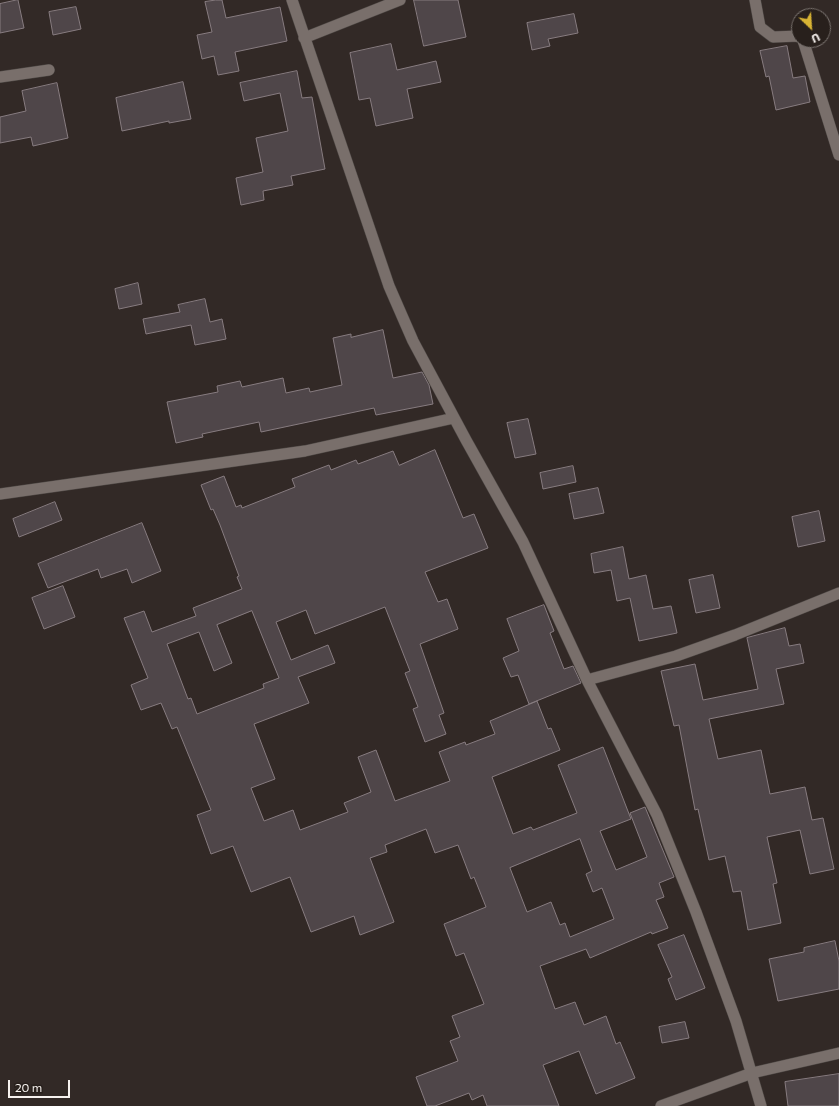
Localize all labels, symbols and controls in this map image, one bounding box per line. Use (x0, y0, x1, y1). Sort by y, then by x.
north arrow (791, 8, 831, 48)
text: U (809, 31, 822, 46)
scale bar (10, 1072, 72, 1098)
text: 20 m (15, 1080, 42, 1094)

